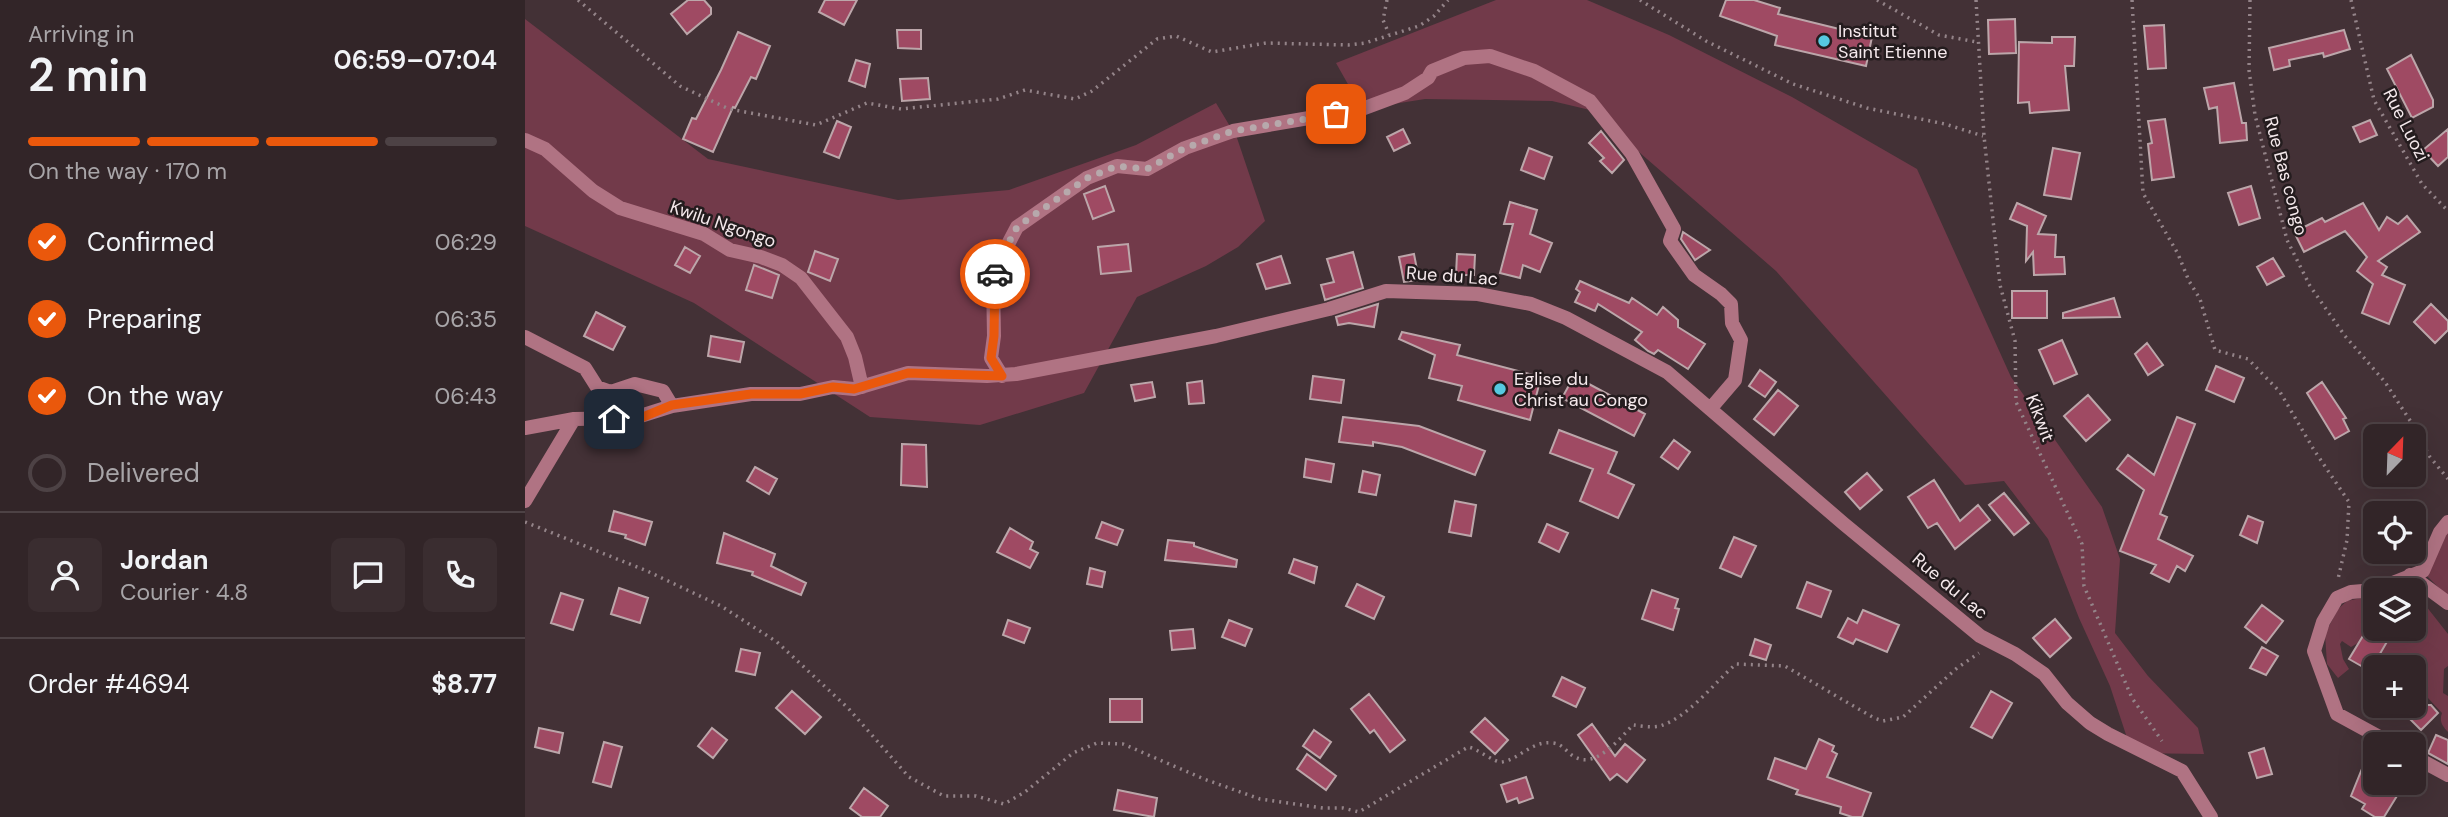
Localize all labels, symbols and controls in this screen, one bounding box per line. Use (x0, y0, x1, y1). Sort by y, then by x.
text: Arriving in (28, 19, 134, 49)
place label: Institut Saint Etienne (1838, 19, 1947, 64)
marker: Institut Saint Etienne (1816, 33, 1832, 49)
text: 06:59–07:04 (334, 43, 497, 77)
text: 2 min (28, 45, 148, 105)
pin (1306, 84, 1366, 144)
street label: Rue Luozi (2377, 84, 2435, 166)
icon: bag (1317, 95, 1355, 133)
street label: Rue Bas congo (2259, 114, 2313, 238)
text: On the way · 170 m (28, 156, 227, 186)
street label: Kwilu Ngongo (667, 195, 779, 253)
icon: check (28, 223, 66, 261)
text: Confirmed (87, 225, 214, 259)
text: 06:29 (435, 227, 497, 257)
courier (960, 239, 1030, 309)
icon: car (976, 255, 1014, 293)
street label: Rue du Lac (1405, 261, 1499, 291)
icon: check (28, 300, 66, 338)
text: Preparing (87, 302, 202, 336)
text: 06:35 (435, 304, 497, 334)
place label: Eglise du Christ au Congo (1514, 367, 1648, 412)
icon: check (28, 377, 66, 415)
text: On the way (87, 379, 223, 413)
text: 06:43 (435, 381, 497, 411)
marker: Eglise du Christ au Congo (1492, 381, 1508, 397)
pin (584, 389, 644, 449)
street label: Kikwit (2020, 391, 2060, 445)
icon: home (595, 400, 633, 438)
north arrow (2363, 424, 2425, 486)
map controls (2363, 424, 2426, 795)
text: Delivered (87, 456, 200, 490)
button: locate (2363, 501, 2426, 564)
button: person (28, 538, 102, 612)
button: chat (331, 538, 405, 612)
button: phone (423, 538, 497, 612)
text: Jordan (120, 543, 209, 577)
street label: Rue du Lac (1907, 547, 1993, 625)
text: Courier · 4.8 (120, 577, 248, 607)
button: layers (2363, 578, 2426, 641)
button: + (2363, 655, 2426, 718)
text: Order #4694 (28, 667, 189, 701)
text: $8.77 (431, 667, 497, 701)
button: − (2363, 732, 2426, 795)

